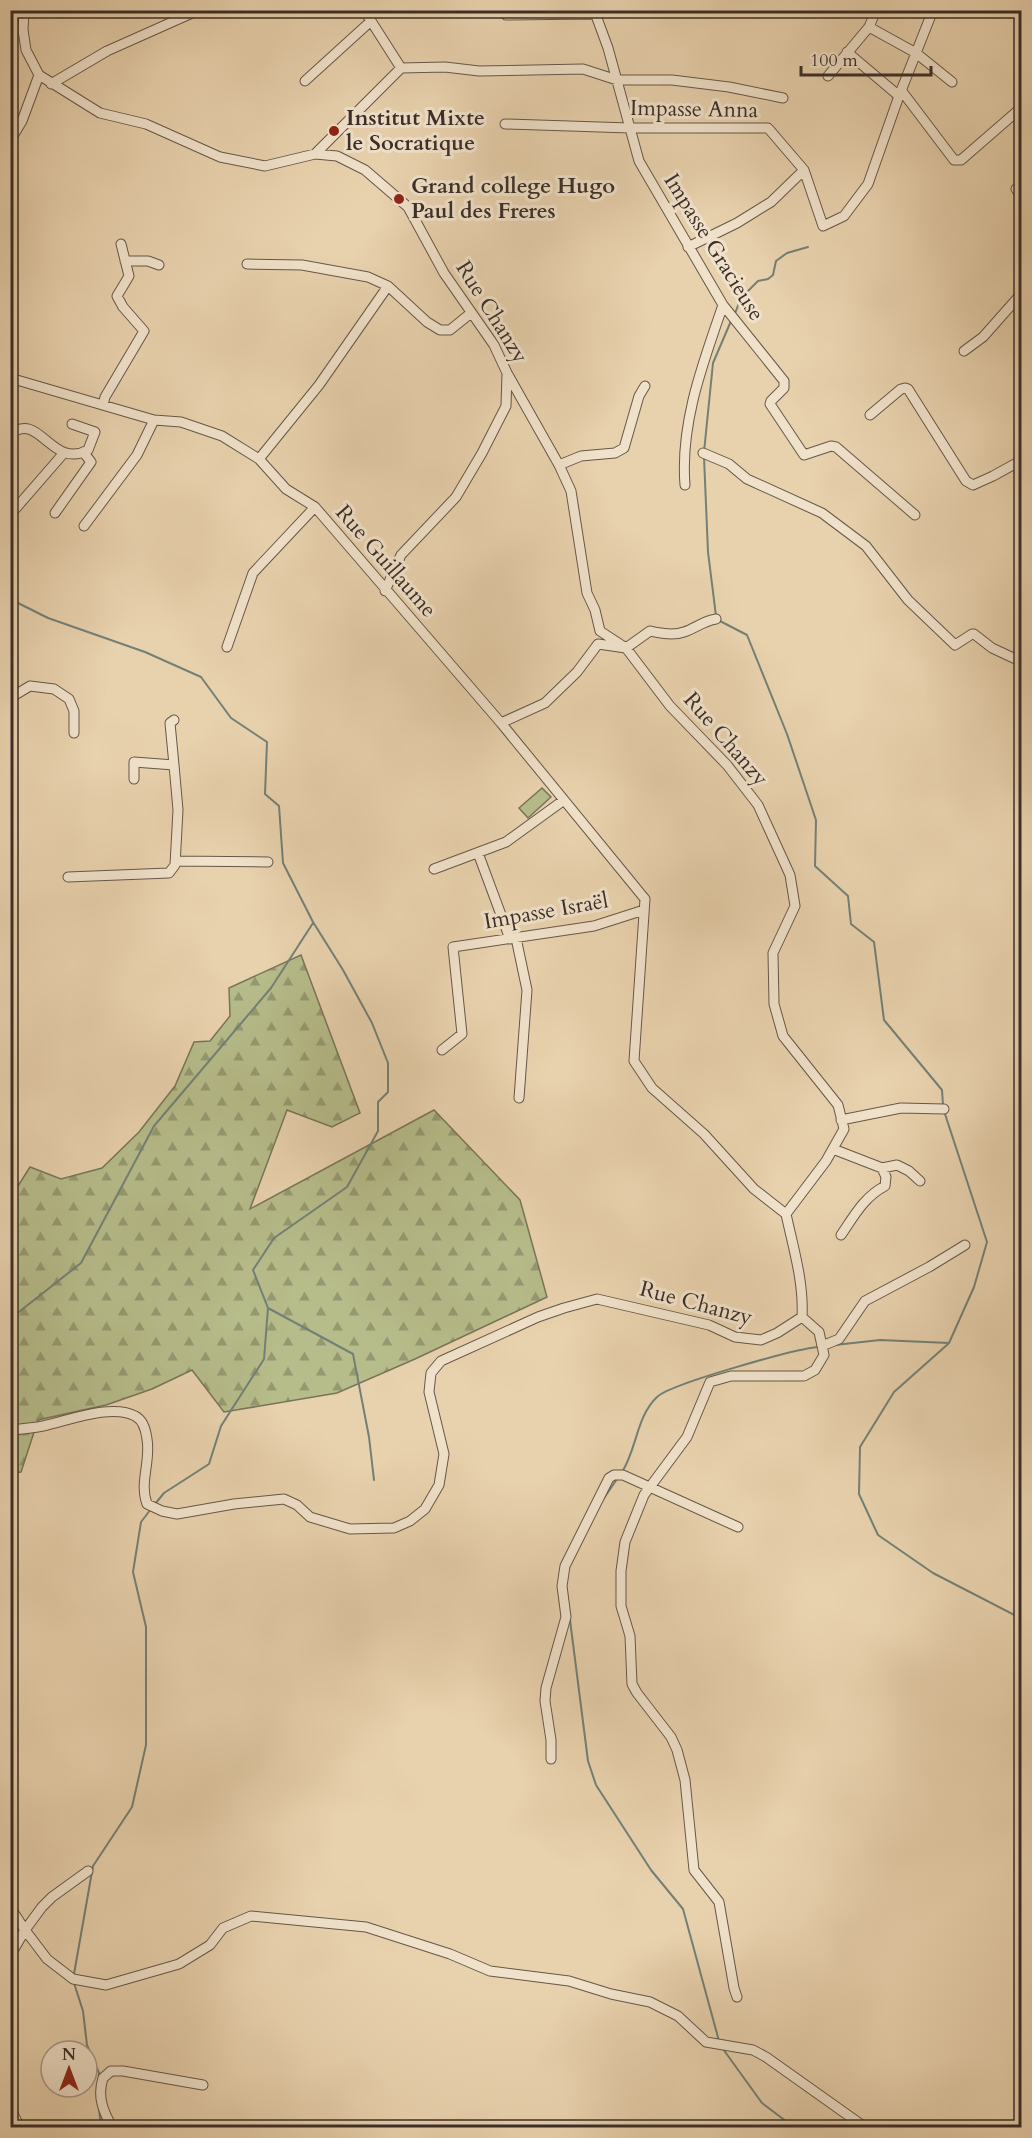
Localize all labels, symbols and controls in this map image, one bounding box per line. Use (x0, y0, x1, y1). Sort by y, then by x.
scale bar (801, 39, 932, 77)
text: 100 m (810, 48, 858, 73)
street label: Impasse Anna (630, 93, 759, 125)
place label: Institut Mixte le Socratique (346, 103, 485, 158)
marker: Institut Mixte le Socratique (327, 124, 341, 138)
street label: Impasse Gracieuse (657, 168, 771, 326)
place label: Grand college Hugo Paul des Freres (411, 171, 615, 226)
marker: Grand college Hugo Paul des Freres (392, 192, 406, 206)
street label: Rue Chanzy (449, 255, 536, 369)
street label: Rue Guillaume (329, 498, 443, 624)
street label: Rue Chanzy (677, 686, 775, 793)
street label: Impasse Israël (481, 885, 611, 937)
street label: Rue Chanzy (636, 1274, 756, 1333)
north arrow (39, 2039, 99, 2099)
text: N (62, 2044, 76, 2066)

